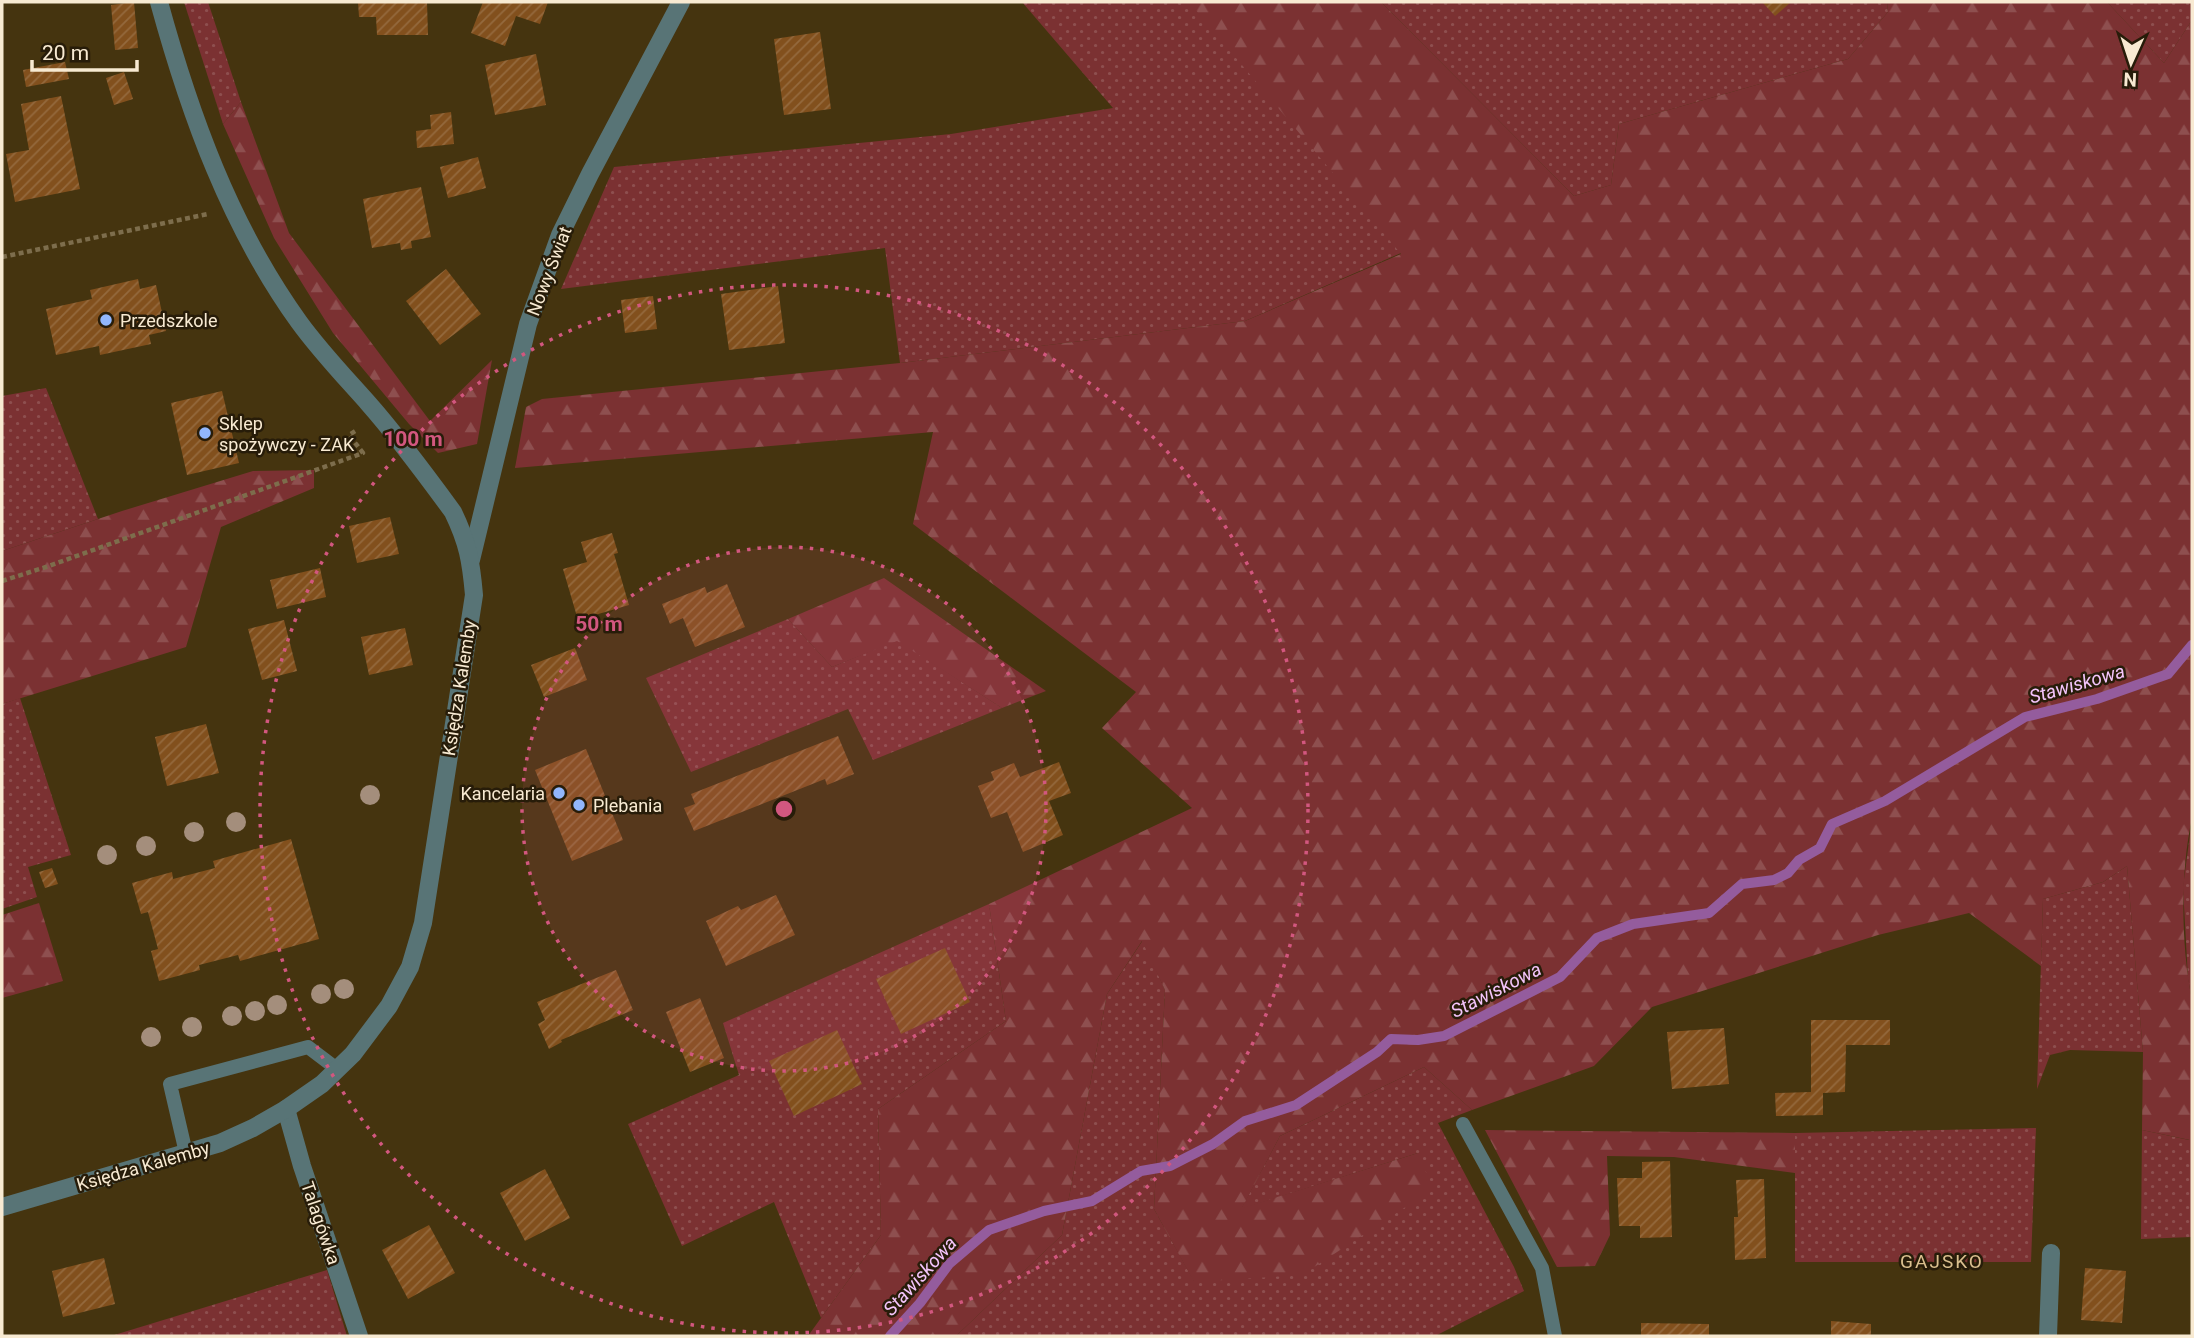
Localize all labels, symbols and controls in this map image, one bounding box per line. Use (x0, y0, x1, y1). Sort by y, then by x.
scale bar (32, 28, 136, 72)
north arrow (2096, 28, 2166, 98)
text: 20 m (42, 41, 89, 65)
text: N (2123, 68, 2137, 91)
street label: Nowy Świat (522, 223, 576, 319)
place label: Przedszkole (120, 310, 217, 331)
marker: Przedszkole (98, 312, 114, 328)
place label: Sklep spożywczy - ZAK (219, 413, 355, 455)
marker: Sklep spożywczy - ZAK (197, 425, 213, 441)
text: 100 m (383, 427, 443, 451)
text: 50 m (575, 612, 623, 636)
street label: Księdza Kalemby (438, 618, 480, 757)
water label: Stawiskowa (2026, 659, 2128, 709)
place label: Kancelaria (461, 783, 545, 804)
marker: Kancelaria (551, 785, 567, 801)
place label: Plebania (593, 795, 662, 816)
marker: Plebania (571, 797, 587, 813)
centre of rings (772, 797, 796, 821)
water label: Stawiskowa (1447, 957, 1545, 1023)
street label: Księdza Kalemby (74, 1137, 212, 1195)
street label: Talagówka (297, 1179, 345, 1267)
water label: Stawiskowa (878, 1232, 962, 1320)
district label: GAJSKO (1900, 1250, 1984, 1273)

